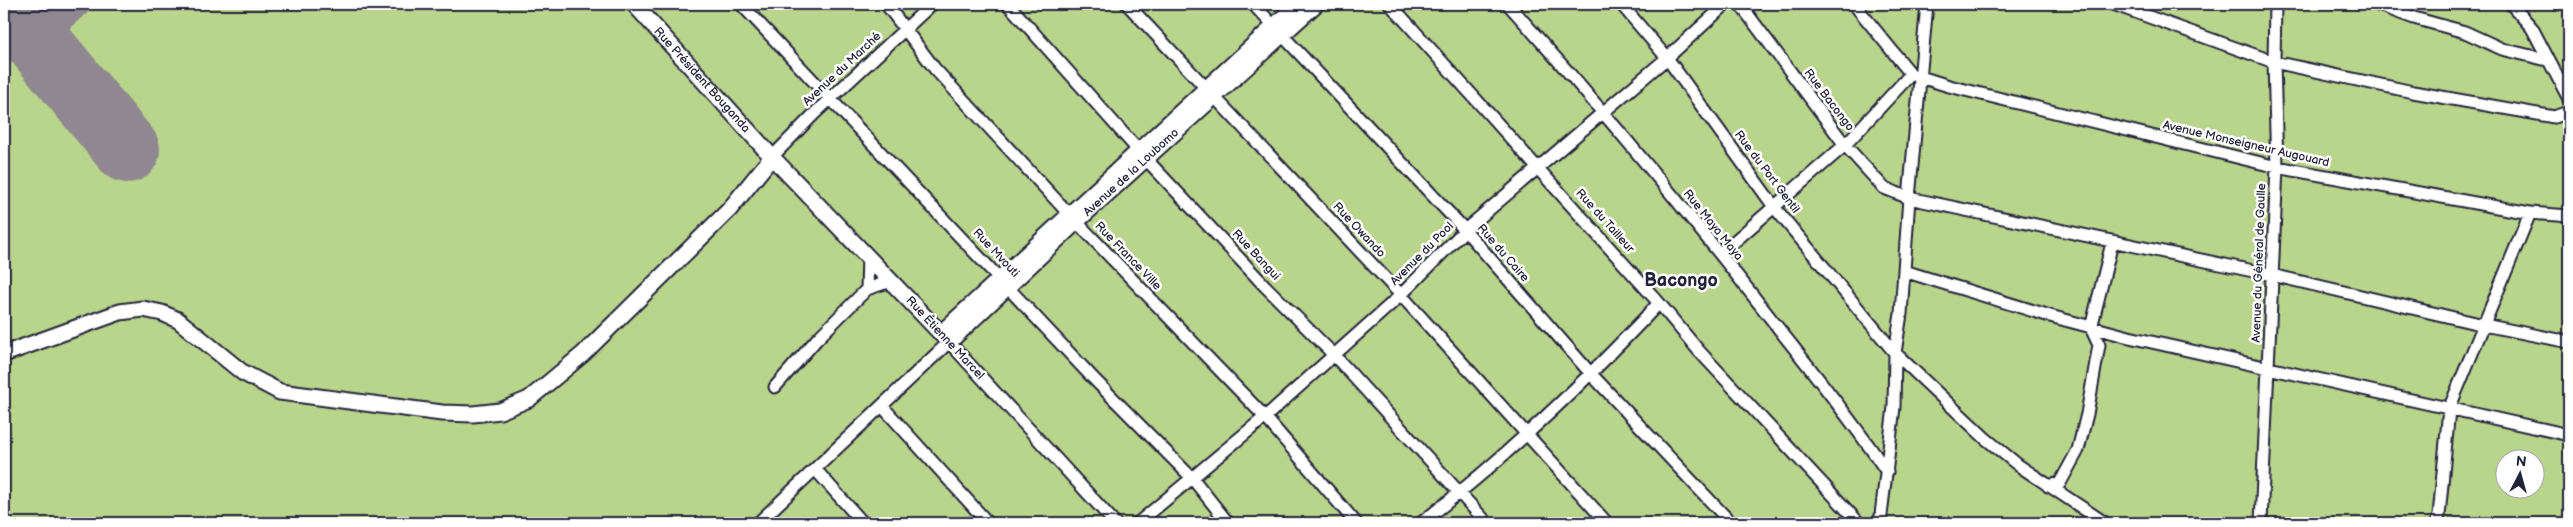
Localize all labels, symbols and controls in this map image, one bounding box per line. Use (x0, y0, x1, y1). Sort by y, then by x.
street label: Rue Président Bouganda (651, 24, 754, 136)
street label: Avenue du Marché (800, 29, 884, 109)
street label: Rue Bacongo (1801, 66, 1857, 134)
street label: Avenue Monseigneur Augouard (2161, 118, 2331, 170)
street label: Avenue de la Loubomo (1080, 125, 1182, 219)
street label: Rue du Port Gentil (1731, 128, 1803, 216)
street label: Avenue du Général de Gaulle (2249, 183, 2269, 343)
street label: Rue du Tailleur (1572, 186, 1638, 257)
street label: Rue Maya Maya (1680, 187, 1746, 264)
street label: Rue Owando (1330, 199, 1388, 261)
street label: Rue France Ville (1092, 219, 1164, 293)
street label: Avenue du Pool (1387, 219, 1457, 289)
street label: Rue du Caire (1474, 221, 1532, 285)
street label: Rue Mvouti (970, 225, 1023, 281)
street label: Rue Bangui (1229, 227, 1283, 284)
district label: Bacongo (1644, 270, 1718, 291)
street label: Rue Étienne Marcel (903, 293, 988, 383)
north arrow (2496, 450, 2546, 500)
text: N (2515, 453, 2527, 471)

